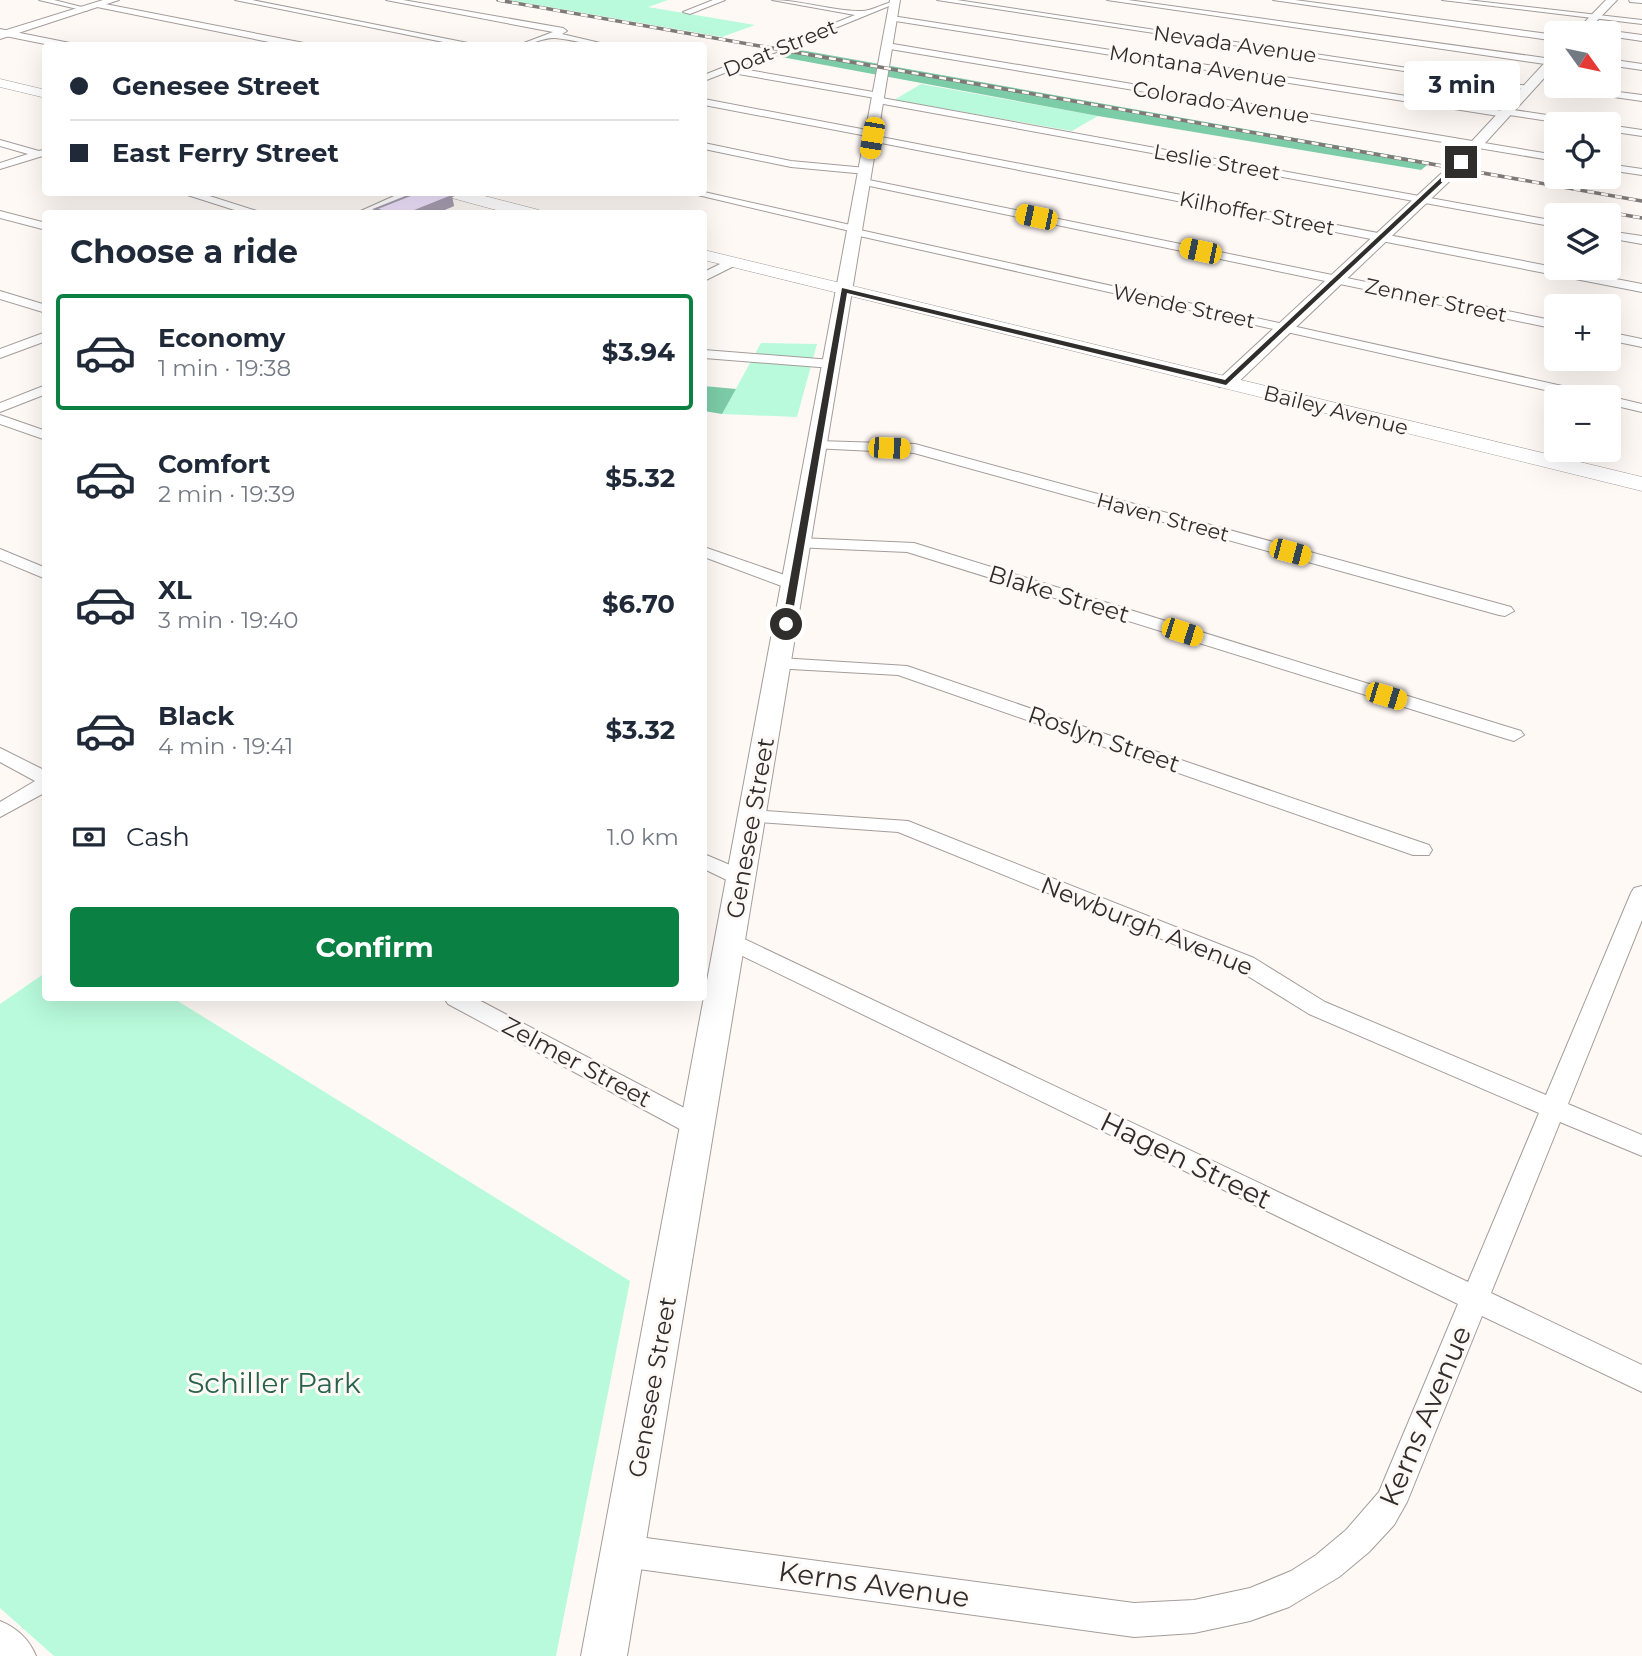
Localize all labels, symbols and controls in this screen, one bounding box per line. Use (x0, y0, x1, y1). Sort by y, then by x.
street label: Doat Street (720, 14, 840, 82)
street label: Nevada Avenue (1152, 20, 1318, 68)
north arrow (1544, 21, 1620, 98)
map controls (1544, 21, 1621, 462)
street label: Montana Avenue (1108, 40, 1288, 92)
callout: 3 min (1403, 60, 1519, 110)
text: Genesee Street (112, 70, 320, 102)
text: 3 min (1428, 71, 1496, 99)
street label: Colorado Avenue (1131, 76, 1311, 128)
button: locate (1544, 112, 1621, 189)
car (859, 115, 886, 161)
text: East Ferry Street (112, 137, 339, 169)
street label: Leslie Street (1152, 139, 1282, 185)
route end (1445, 146, 1477, 178)
street label: Kilhoffer Street (1177, 186, 1337, 240)
car (1014, 202, 1059, 232)
button: layers (1544, 203, 1621, 280)
text: Choose a ride (70, 232, 298, 271)
car (1178, 236, 1223, 266)
street label: Zenner Street (1363, 273, 1509, 327)
street label: Wende Street (1111, 279, 1257, 333)
button: + (1544, 294, 1621, 371)
icon: car (74, 321, 137, 384)
text: Economy (158, 322, 285, 354)
text: $3.94 (602, 336, 675, 368)
text: 1 min · 19:38 (158, 354, 291, 382)
street label: Bailey Avenue (1261, 380, 1411, 440)
button: − (1544, 385, 1621, 462)
car (868, 437, 911, 459)
icon: car (74, 447, 137, 510)
text: Comfort (158, 448, 270, 480)
text: $5.32 (605, 462, 675, 494)
text: 2 min · 19:39 (158, 480, 295, 508)
street label: Haven Street (1094, 487, 1232, 547)
car (1267, 536, 1314, 568)
street label: Blake Street (985, 559, 1133, 629)
icon: car (74, 573, 137, 636)
text: XL (158, 574, 192, 606)
text: $6.70 (602, 588, 675, 620)
text: 3 min · 19:40 (158, 606, 299, 634)
route start (770, 608, 802, 640)
car (1159, 616, 1206, 648)
car (1363, 680, 1410, 712)
icon: car (74, 699, 137, 762)
street label: Roslyn Street (1024, 699, 1184, 779)
text: Black (158, 700, 234, 732)
text: $3.32 (605, 714, 675, 746)
text: 4 min · 19:41 (158, 732, 293, 760)
street label: Genesee Street (720, 735, 780, 921)
icon: cash (70, 818, 108, 856)
text: Cash (126, 821, 190, 853)
text: 1.0 km (607, 823, 679, 851)
street label: Newburgh Avenue (1037, 870, 1257, 982)
button: Confirm (70, 907, 679, 987)
street label: Zelmer Street (498, 1011, 657, 1114)
street label: Hagen Street (1095, 1104, 1277, 1216)
street label: Genesee Street (622, 1294, 682, 1480)
street label: Kerns Avenue (1372, 1321, 1478, 1511)
park label: Schiller Park (187, 1366, 361, 1400)
street label: Kerns Avenue (776, 1554, 972, 1614)

